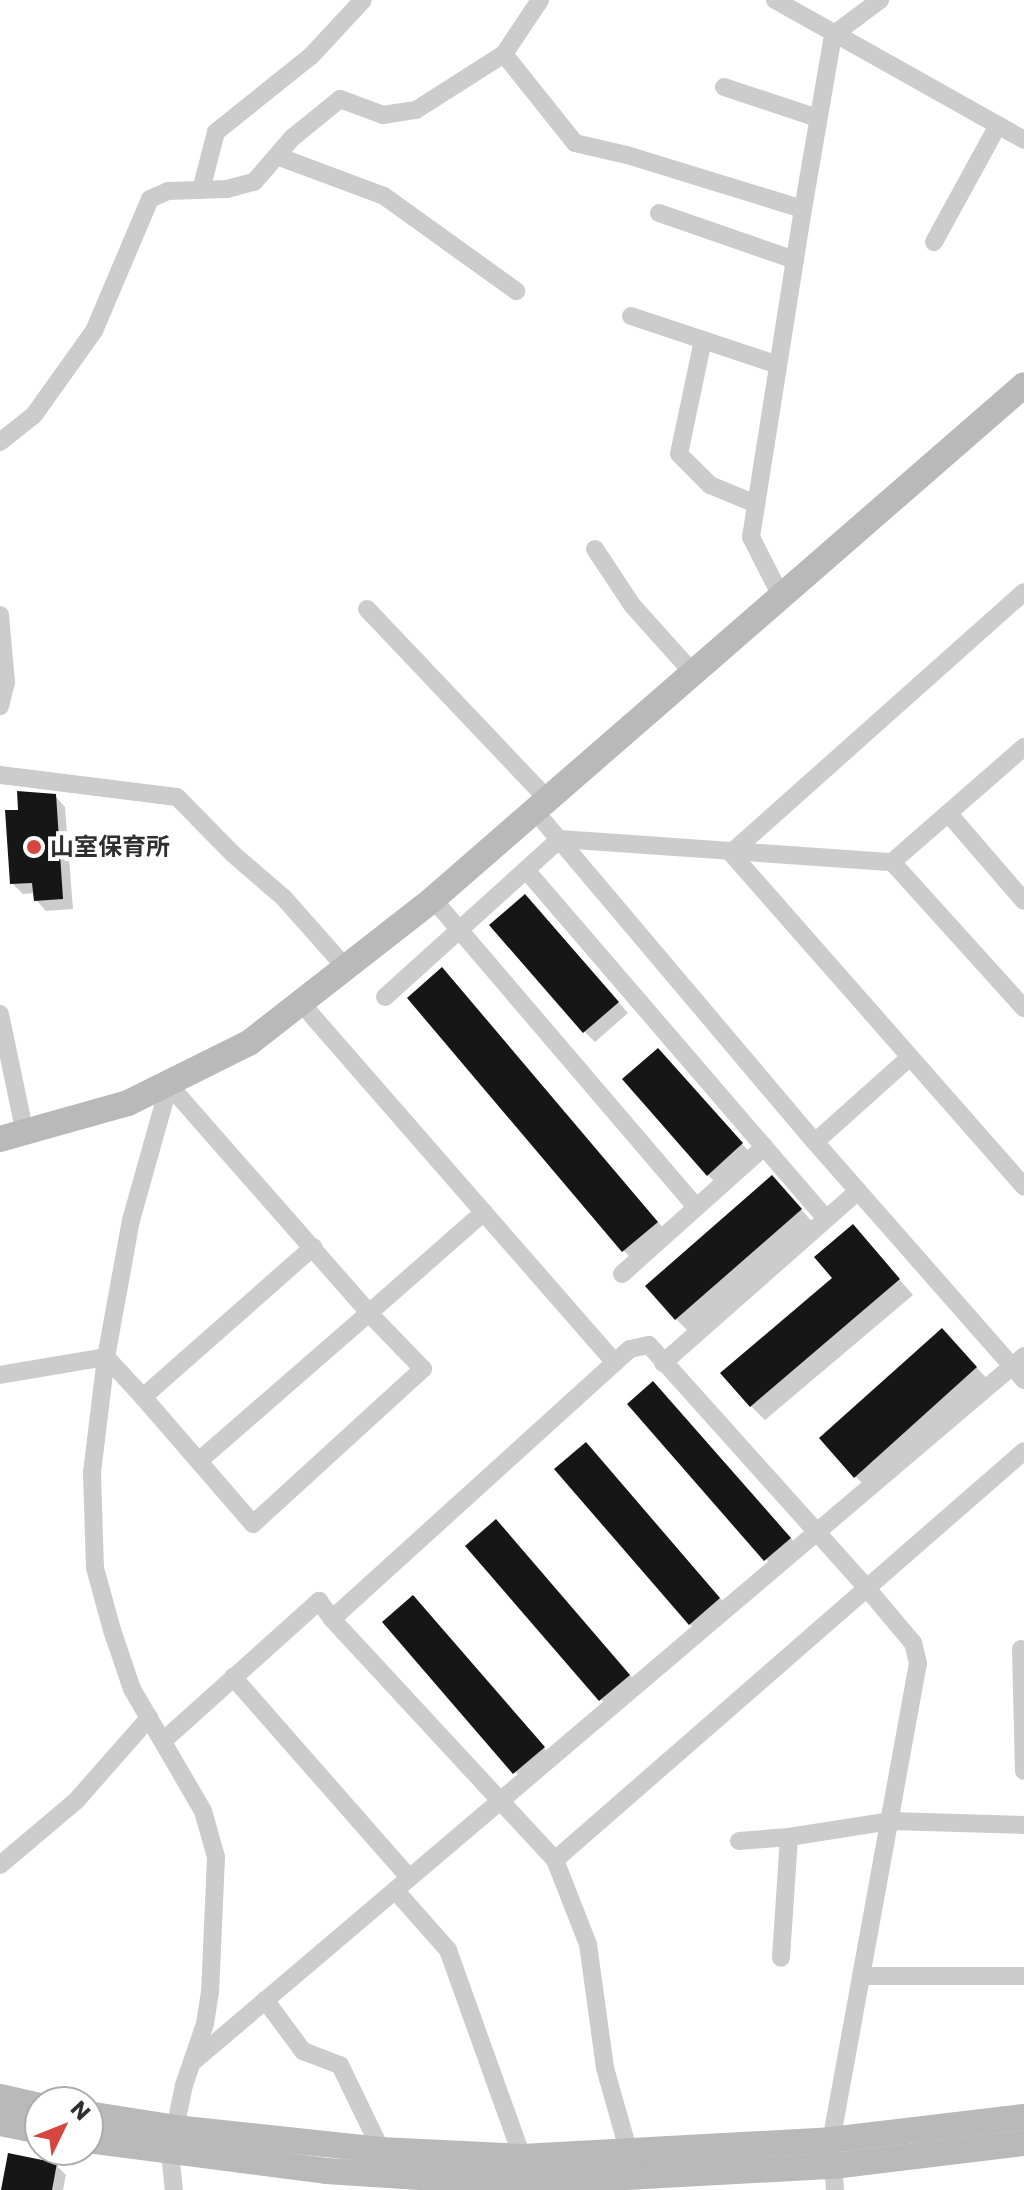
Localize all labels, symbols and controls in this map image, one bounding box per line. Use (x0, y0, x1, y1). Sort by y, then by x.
place label: 山室保育所 (50, 833, 170, 861)
marker: 山室保育所 (25, 838, 43, 856)
north arrow (24, 2086, 104, 2166)
text: N (63, 2094, 97, 2127)

